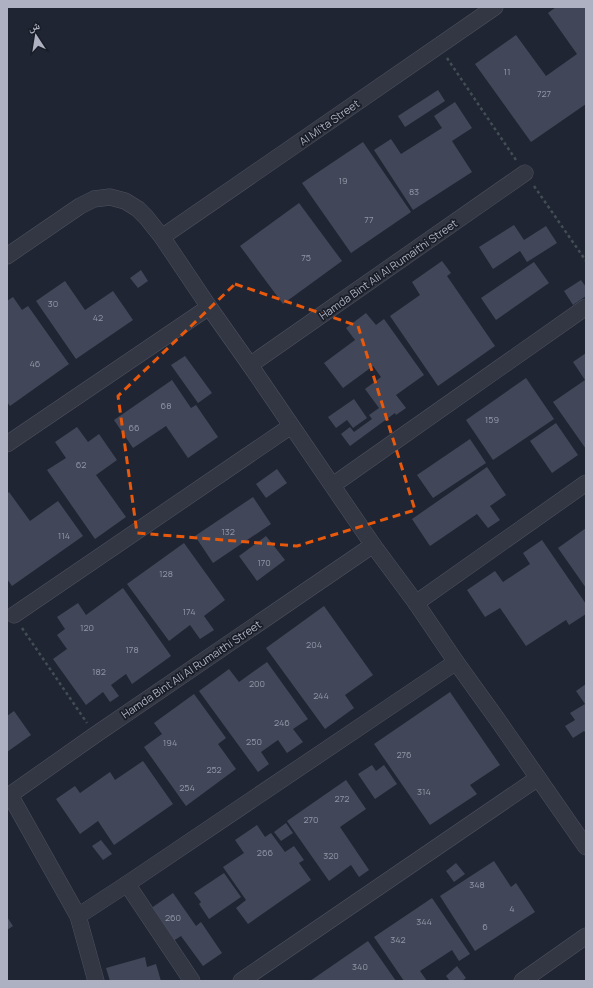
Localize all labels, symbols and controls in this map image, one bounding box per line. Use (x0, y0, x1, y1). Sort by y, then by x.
north arrow (16, 16, 56, 56)
text: ش (27, 17, 42, 35)
house number: 11 (503, 65, 511, 78)
house number: 727 (537, 87, 552, 100)
street label: Al Mi'ta Street (296, 96, 362, 148)
house number: 19 (338, 174, 348, 187)
house number: 83 (409, 185, 419, 198)
house number: 77 (364, 213, 374, 226)
street label: Hamda Bint Ali Al Rumaithi Street (316, 215, 460, 323)
house number: 75 (301, 251, 311, 264)
house number: 30 (48, 297, 58, 310)
house number: 42 (93, 311, 103, 324)
house number: 46 (30, 357, 41, 370)
house number: 68 (161, 399, 171, 412)
house number: 159 (485, 413, 499, 426)
house number: 66 (128, 421, 140, 434)
house number: 62 (76, 458, 86, 471)
house number: 132 (221, 525, 235, 538)
house number: 114 (58, 529, 70, 542)
house number: 170 (257, 556, 271, 569)
house number: 128 (159, 567, 173, 580)
house number: 174 (183, 605, 195, 618)
street label: Hamda Bint Ali Al Rumaithi Street (118, 616, 264, 722)
house number: 120 (80, 621, 94, 634)
house number: 204 (306, 638, 322, 651)
house number: 178 (125, 643, 139, 656)
house number: 182 (92, 665, 106, 678)
house number: 200 (249, 677, 265, 690)
house number: 244 (313, 689, 329, 702)
house number: 246 (274, 716, 290, 729)
house number: 250 (246, 735, 262, 748)
house number: 194 (163, 736, 177, 749)
house number: 276 (396, 748, 412, 761)
house number: 252 (206, 763, 222, 776)
house number: 254 (179, 781, 195, 794)
house number: 314 (417, 785, 431, 798)
house number: 272 (335, 792, 349, 805)
house number: 270 (303, 813, 319, 826)
house number: 266 (257, 846, 274, 859)
house number: 320 (323, 849, 339, 862)
house number: 348 (469, 878, 485, 891)
house number: 4 (509, 902, 515, 915)
house number: 260 (165, 911, 181, 924)
house number: 344 (416, 915, 432, 928)
house number: 6 (482, 920, 488, 933)
house number: 342 (390, 933, 406, 946)
house number: 340 (352, 960, 368, 973)

